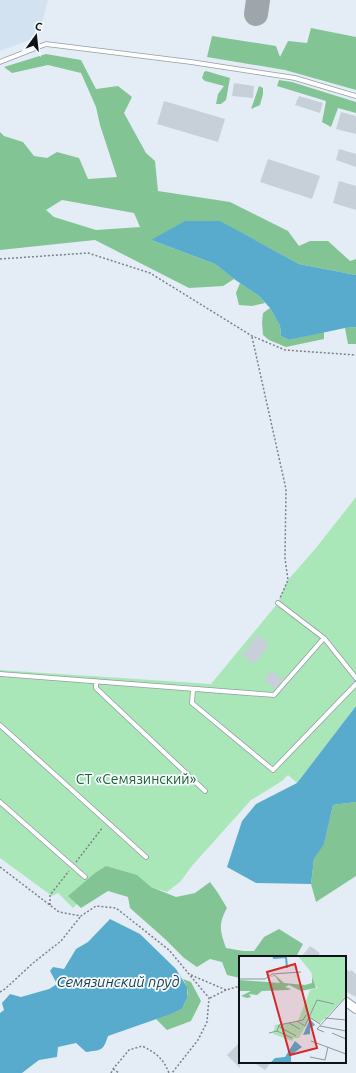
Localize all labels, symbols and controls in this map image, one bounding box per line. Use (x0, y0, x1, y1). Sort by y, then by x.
north arrow (16, 16, 56, 56)
text: С (34, 20, 44, 33)
park label: СТ «Семязинский» (76, 771, 197, 787)
inset map (239, 956, 346, 1063)
water label: Семязинский пруд (57, 973, 179, 990)

